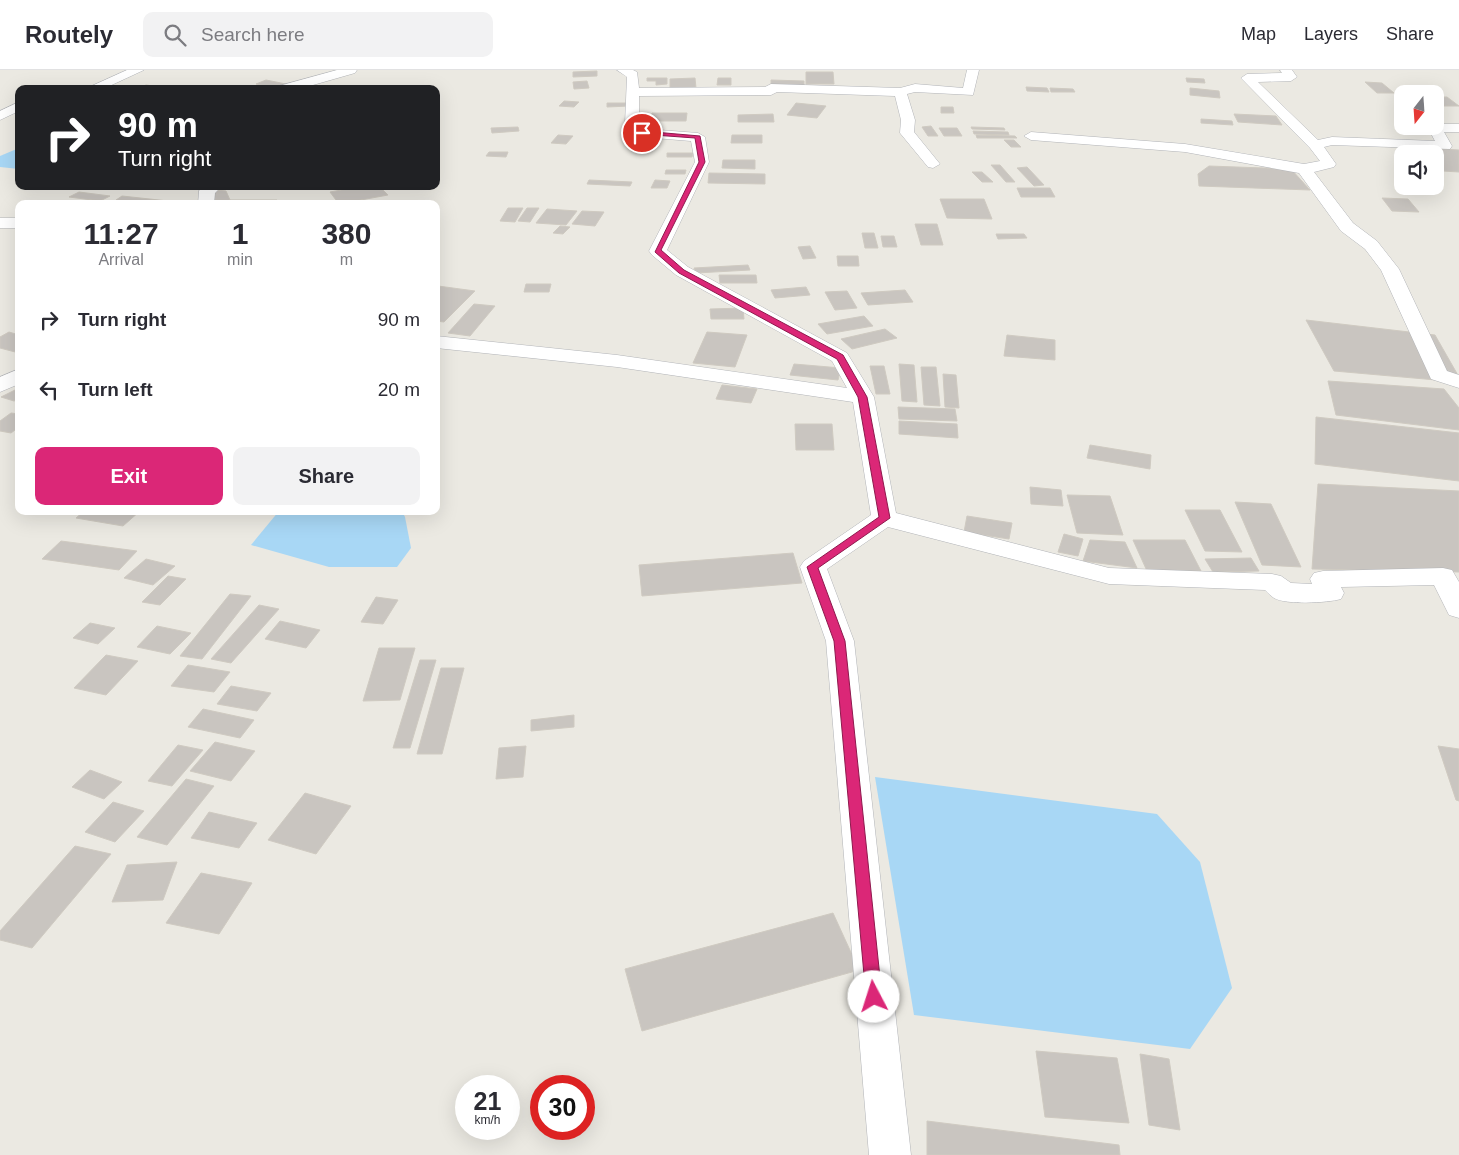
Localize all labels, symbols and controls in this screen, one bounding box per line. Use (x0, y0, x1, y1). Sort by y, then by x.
search box (143, 12, 493, 57)
text: Routely (25, 21, 113, 48)
icon: search (161, 21, 189, 49)
text: Search here (201, 24, 305, 45)
text: Map (1241, 24, 1276, 44)
text: Layers (1304, 24, 1358, 44)
text: Share (1386, 24, 1434, 44)
north arrow (1394, 85, 1444, 135)
map controls (1394, 85, 1444, 195)
icon: right (35, 105, 100, 170)
text: 90 m (118, 105, 198, 144)
pin (621, 112, 663, 154)
icon: arrive (628, 119, 656, 147)
button: sound (1394, 145, 1444, 195)
text: Turn right (118, 146, 211, 171)
text: 11:27 (84, 217, 159, 250)
text: 1 (232, 217, 248, 250)
text: 380 (321, 217, 371, 250)
text: Arrival (98, 251, 144, 268)
text: min (227, 251, 253, 268)
text: m (340, 251, 353, 268)
icon: right (35, 306, 63, 334)
text: Turn right (78, 309, 166, 330)
text: 90 m (378, 309, 420, 330)
icon: left (35, 376, 63, 404)
text: Turn left (78, 379, 153, 400)
text: 20 m (378, 379, 420, 400)
button: Exit (35, 447, 223, 505)
button: Share (233, 447, 420, 505)
position arrow (847, 970, 899, 1022)
speed limit sign: 30 (530, 1075, 595, 1140)
text: 21 (474, 1087, 501, 1115)
text: km/h (474, 1113, 501, 1127)

